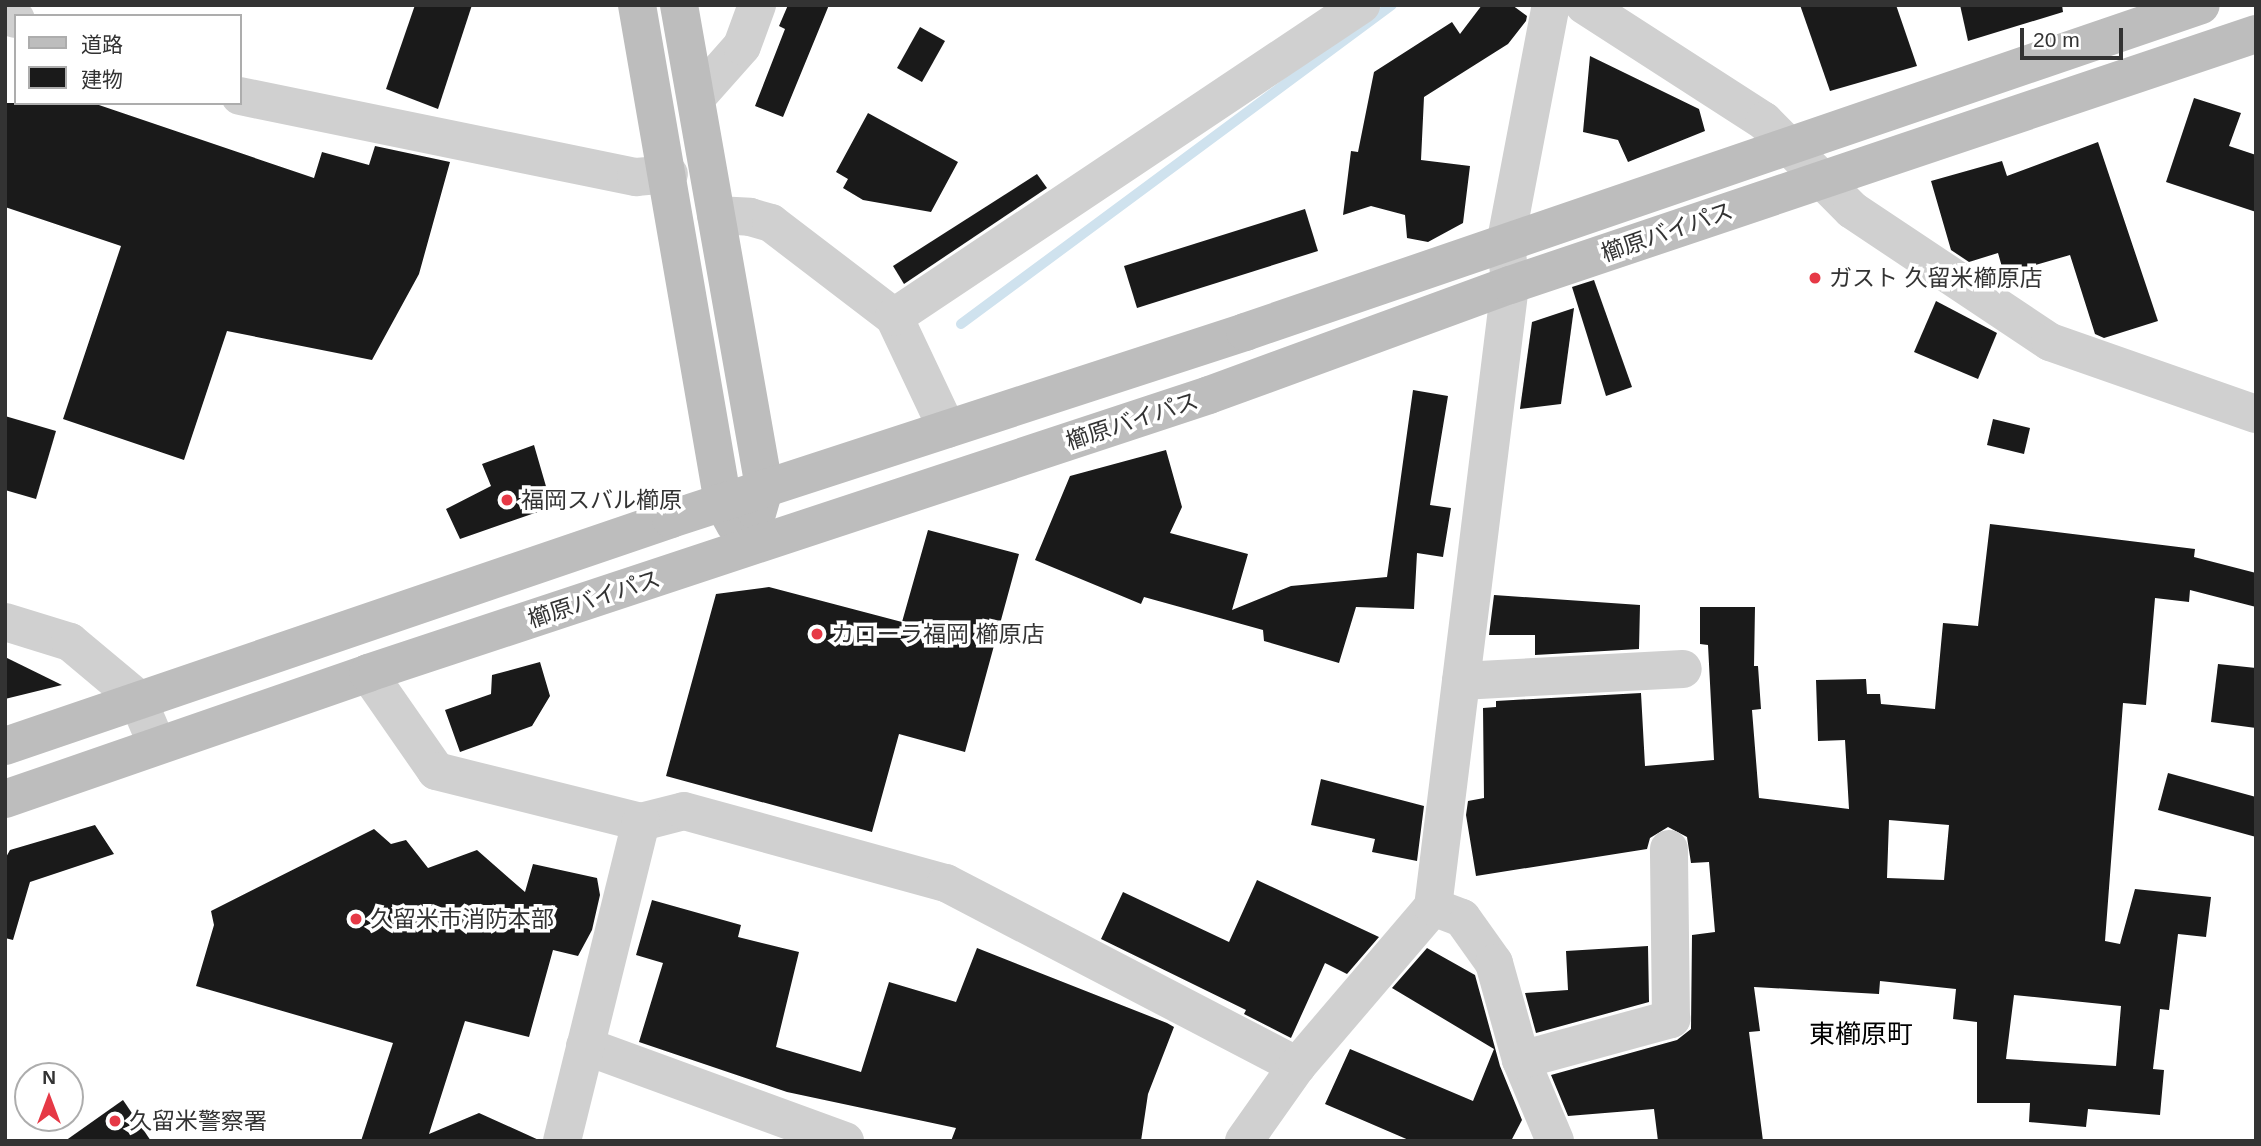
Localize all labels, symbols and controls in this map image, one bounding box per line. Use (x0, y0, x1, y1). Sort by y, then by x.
legend (14, 14, 242, 105)
scale bar (2023, 14, 2126, 58)
text: 20 m (2033, 28, 2080, 51)
text: 道路 (81, 33, 123, 56)
text: 建物 (81, 68, 123, 91)
street label: 櫛原バイパス (1597, 196, 1737, 268)
place label: ガスト 久留米櫛原店 (1829, 264, 2042, 292)
marker: ガスト 久留米櫛原店 (1807, 270, 1823, 286)
street label: 櫛原バイパス (1062, 387, 1202, 455)
place label: 福岡スバル櫛原 (521, 486, 682, 514)
marker: 福岡スバル櫛原 (499, 492, 515, 508)
street label: 櫛原バイパス (524, 565, 664, 633)
place label: カローラ福岡 櫛原店 (831, 620, 1044, 648)
marker: カローラ福岡 櫛原店 (809, 626, 825, 642)
place label: 久留米市消防本部 (370, 905, 554, 933)
marker: 久留米市消防本部 (348, 911, 364, 927)
district label: 東櫛原町 (1809, 1019, 1913, 1051)
north arrow (14, 1062, 84, 1132)
text: N (42, 1067, 56, 1088)
place label: 久留米警察署 (129, 1107, 267, 1135)
marker: 久留米警察署 (107, 1113, 123, 1129)

